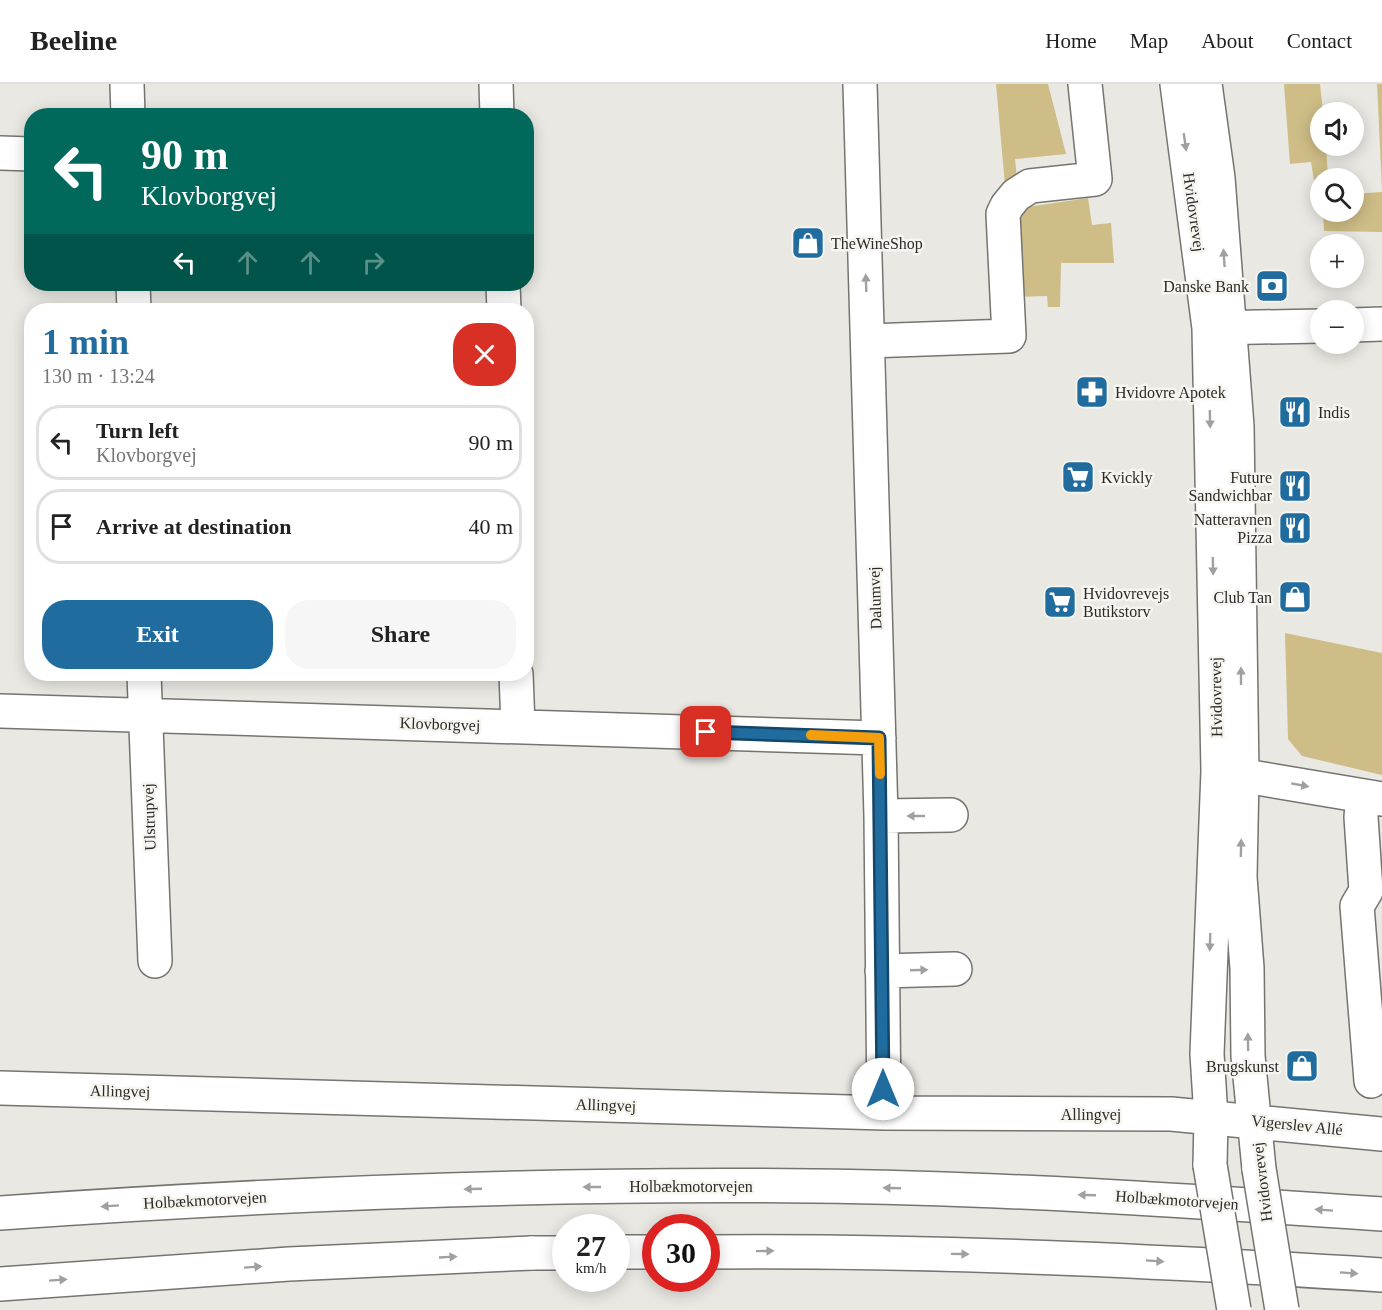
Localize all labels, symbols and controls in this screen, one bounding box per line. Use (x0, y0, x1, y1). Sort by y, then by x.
text: Beeline (30, 25, 117, 56)
text: Home (1045, 29, 1097, 53)
text: Map (1130, 29, 1168, 53)
text: About (1201, 29, 1254, 53)
text: Contact (1287, 29, 1352, 53)
map controls (1310, 102, 1364, 354)
button: sound (1310, 102, 1364, 156)
icon: left (42, 132, 120, 210)
text: 90 m (141, 132, 229, 178)
one-way arrow (1180, 133, 1189, 152)
button: search (1310, 168, 1364, 222)
street label: Hvidovrevej (1179, 171, 1208, 253)
text: Klovborgvej (141, 181, 277, 211)
shop icon: TheWineShop (790, 225, 826, 261)
button: + (1310, 234, 1364, 288)
place label: TheWineShop (831, 235, 923, 253)
icon: left (168, 246, 201, 279)
icon: ahead (231, 246, 264, 279)
icon: ahead (294, 246, 327, 279)
icon: right (357, 246, 390, 279)
one-way arrow (1219, 248, 1228, 267)
bank icon: Danske Bank (1254, 268, 1290, 304)
one-way arrow (862, 273, 871, 292)
place label: Danske Bank (1163, 278, 1249, 295)
button: − (1310, 300, 1364, 354)
text: 1 min (42, 322, 129, 362)
button: close (453, 323, 516, 386)
text: 130 m · 13:24 (42, 365, 155, 387)
pharmacy icon: Hvidovre Apotek (1074, 374, 1110, 410)
place label: Hvidovre Apotek (1115, 384, 1226, 402)
restaurant icon: Indis (1277, 394, 1313, 430)
place label: Indis (1318, 404, 1350, 421)
one-way arrow (1205, 410, 1215, 429)
text: Turn left (96, 418, 179, 443)
icon: left (45, 426, 78, 459)
text: 90 m (468, 430, 513, 455)
text: Klovborgvej (96, 444, 197, 466)
supermarket icon: Kvickly (1060, 459, 1096, 495)
restaurant icon: Future Sandwichbar (1277, 468, 1313, 504)
place label: Kvickly (1101, 469, 1153, 487)
place label: Future Sandwichbar (1188, 469, 1273, 504)
icon: arrive (45, 510, 78, 543)
restaurant icon: Natteravnen Pizza (1277, 510, 1313, 546)
place label: Natteravnen Pizza (1194, 511, 1272, 546)
text: Arrive at destination (96, 514, 292, 539)
text: 40 m (468, 514, 513, 539)
one-way arrow (1208, 556, 1217, 575)
street label: Dalumvej (865, 566, 886, 630)
shop icon: Club Tan (1277, 579, 1313, 615)
supermarket icon: Hvidovrevejs Butikstorv (1042, 584, 1078, 620)
place label: Hvidovrevejs Butikstorv (1083, 585, 1169, 620)
place label: Club Tan (1213, 589, 1272, 606)
button: Exit (42, 600, 273, 669)
button: Share (285, 600, 516, 669)
street label: Hvidovrevej (1207, 657, 1226, 737)
one-way arrow (1236, 666, 1246, 685)
pin (680, 706, 731, 757)
street label: Klovborgvej (399, 714, 481, 735)
icon: arrive (689, 715, 722, 748)
one-way arrow (1291, 781, 1310, 790)
street label: Ulstrupvej (139, 783, 160, 851)
one-way arrow (907, 811, 926, 821)
one-way arrow (1236, 838, 1245, 857)
one-way arrow (1205, 932, 1215, 951)
one-way arrow (909, 966, 928, 975)
one-way arrow (1243, 1033, 1253, 1052)
shop icon: Brugskunst (1284, 1048, 1320, 1084)
position arrow (851, 1057, 915, 1121)
place label: Brugskunst (1206, 1058, 1280, 1076)
street label: Allingvej (90, 1082, 150, 1101)
street label: Allingvej (575, 1095, 636, 1116)
street label: Allingvej (1061, 1106, 1121, 1124)
street label: Vigerslev Allé (1250, 1112, 1344, 1139)
street label: Hvidovrevej (1249, 1141, 1276, 1223)
street label: Holbækmotorvejen (629, 1178, 753, 1196)
one-way arrow (583, 1182, 602, 1192)
one-way arrow (883, 1184, 902, 1193)
one-way arrow (463, 1185, 482, 1194)
street label: Holbækmotorvejen (1115, 1187, 1239, 1214)
street label: Holbækmotorvejen (143, 1188, 267, 1213)
one-way arrow (1078, 1190, 1097, 1199)
one-way arrow (101, 1201, 120, 1210)
one-way arrow (1314, 1205, 1333, 1214)
speed limit sign: 30 (642, 1214, 720, 1292)
text: 27 (576, 1229, 606, 1262)
one-way arrow (755, 1246, 774, 1256)
one-way arrow (950, 1249, 969, 1259)
one-way arrow (438, 1253, 457, 1262)
one-way arrow (1145, 1256, 1164, 1265)
text: km/h (576, 1260, 606, 1276)
one-way arrow (243, 1262, 262, 1271)
one-way arrow (1340, 1268, 1359, 1278)
one-way arrow (49, 1275, 68, 1285)

